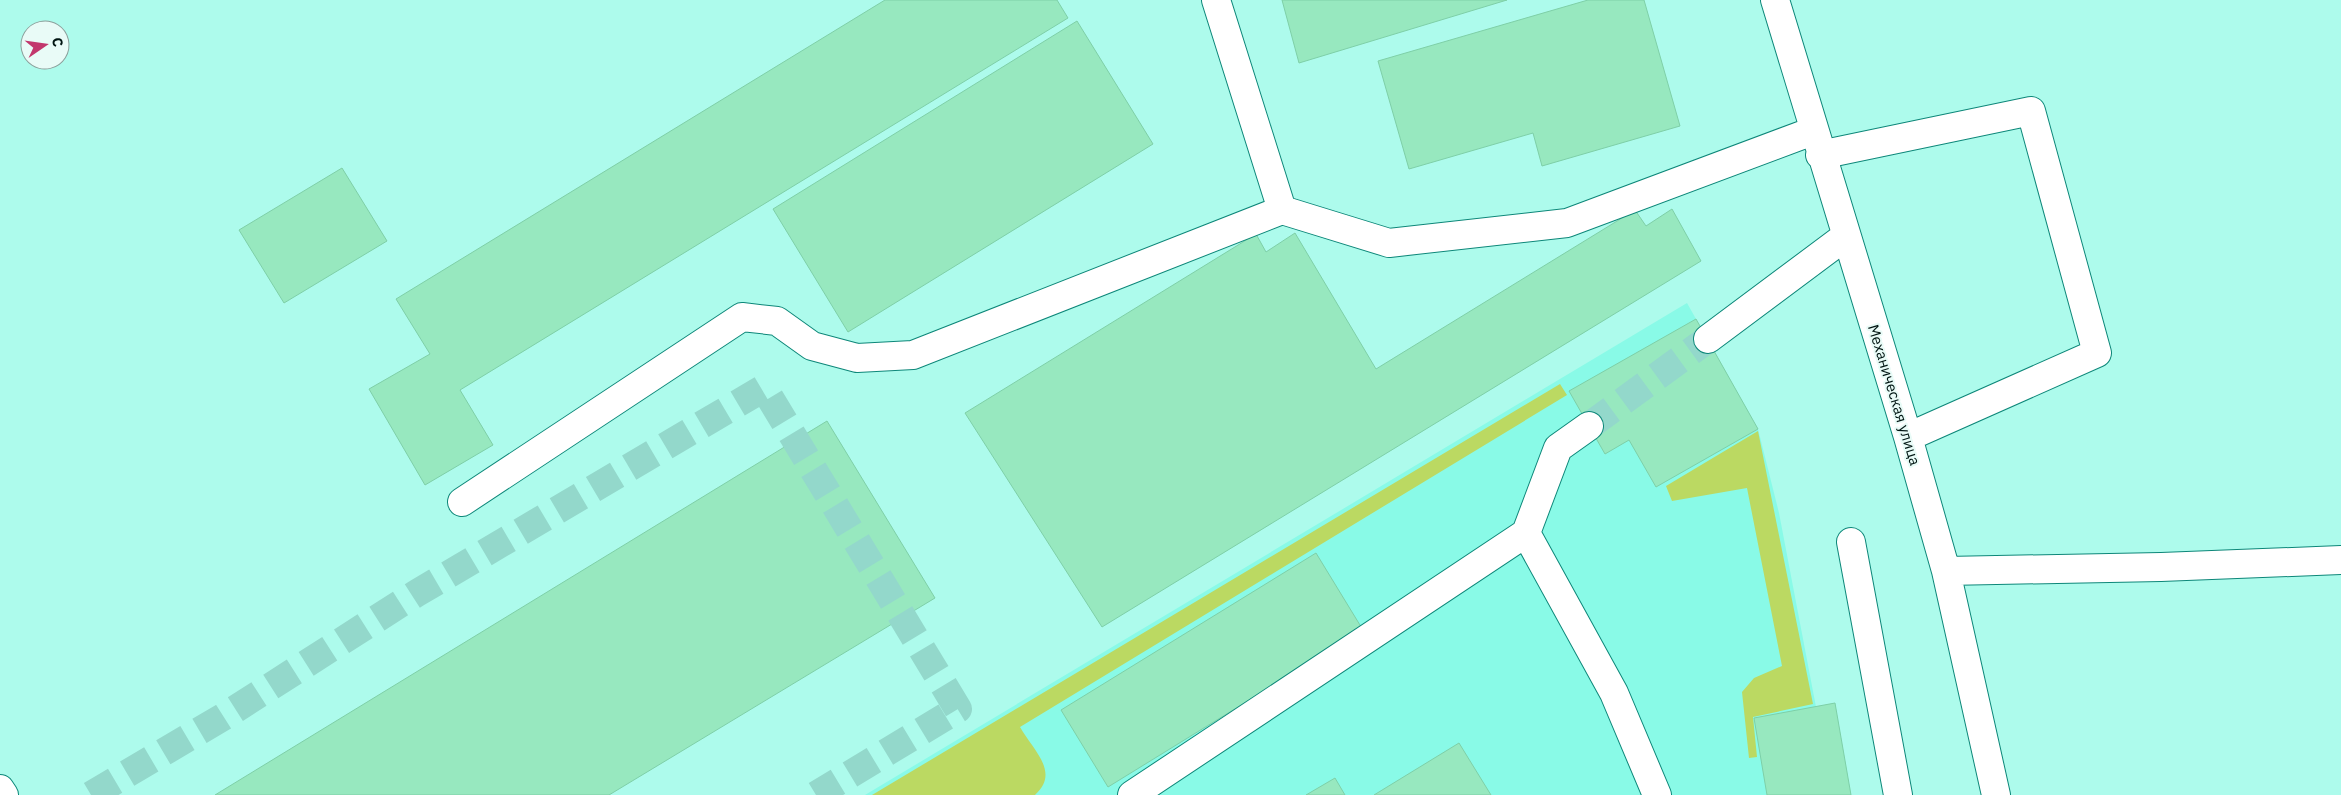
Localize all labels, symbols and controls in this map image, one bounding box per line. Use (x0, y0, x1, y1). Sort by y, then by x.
north arrow (20, 20, 70, 70)
text: С (48, 36, 67, 49)
street label: Механическая улица (1864, 322, 1925, 468)

